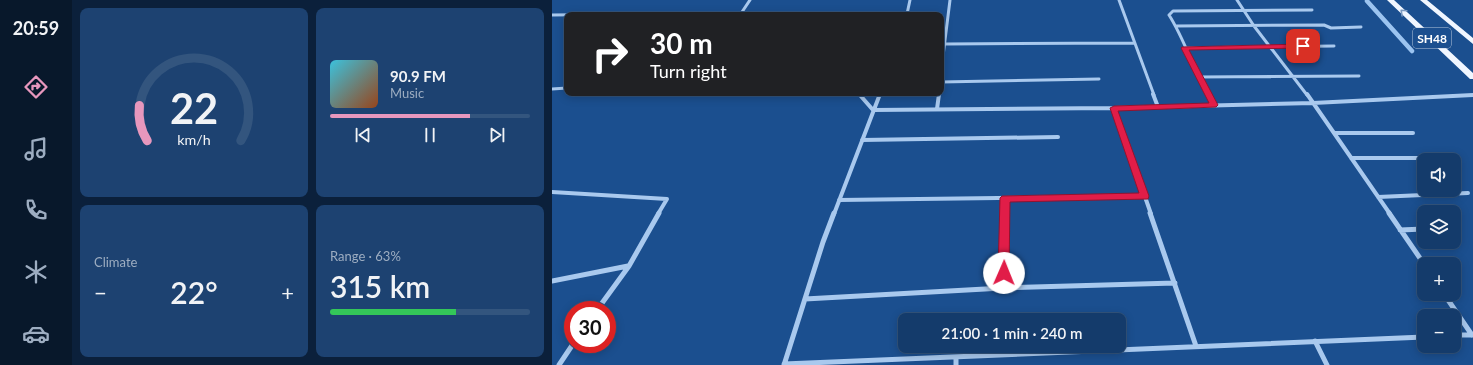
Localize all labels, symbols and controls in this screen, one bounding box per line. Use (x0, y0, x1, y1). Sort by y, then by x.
one-way arrow (1401, 10, 1408, 17)
text: 20:59 (13, 17, 59, 39)
text: 30 m (650, 26, 713, 60)
icon: right (584, 28, 636, 80)
road number: SH48 (1413, 28, 1451, 48)
pin (1286, 29, 1320, 63)
icon: arrive (1292, 35, 1314, 57)
text: Turn right (650, 60, 727, 82)
text: 90.9 FM (390, 67, 446, 85)
icon: directions (22, 73, 50, 101)
text: 22 (170, 82, 218, 132)
text: Music (390, 85, 424, 101)
icon: previous (352, 124, 374, 146)
icon: pause (419, 124, 441, 146)
icon: next (486, 124, 508, 146)
text: km/h (177, 130, 211, 147)
icon: music (22, 135, 50, 163)
map controls (1417, 153, 1461, 353)
button: sound (1417, 153, 1461, 197)
icon: phone (22, 196, 50, 224)
button: layers (1417, 205, 1461, 249)
text: Range · 63% (330, 248, 401, 264)
position arrow (983, 252, 1025, 294)
text: Climate (94, 254, 137, 270)
button: + (1417, 257, 1461, 301)
icon: climate (22, 258, 50, 286)
text: 315 km (330, 268, 430, 304)
text: 22° (170, 274, 218, 310)
text: − (94, 279, 107, 306)
text: + (281, 279, 294, 306)
speed limit sign: 30 (564, 301, 616, 353)
button: − (1417, 309, 1461, 353)
icon: car (22, 320, 50, 348)
text: 21:00 · 1 min · 240 m (942, 324, 1082, 342)

